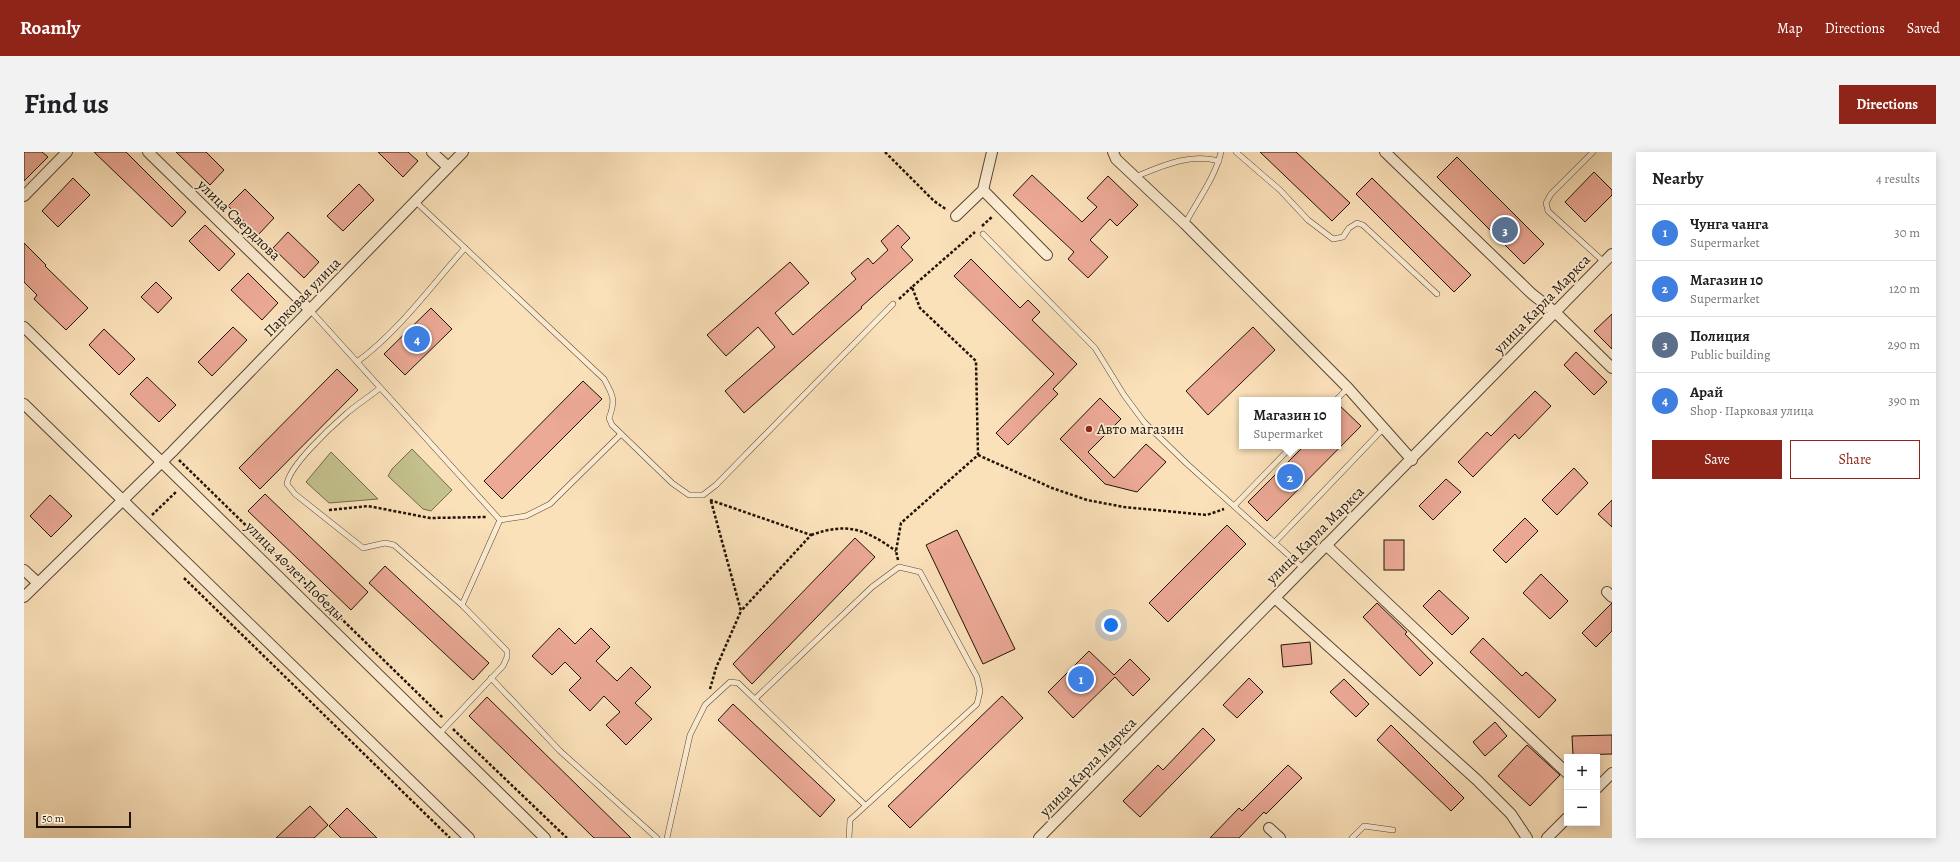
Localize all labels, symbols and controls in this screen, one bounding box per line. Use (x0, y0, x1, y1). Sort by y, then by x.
text: Roamly (20, 15, 80, 41)
text: Map (1777, 19, 1803, 38)
text: Directions (1825, 19, 1885, 38)
text: Saved (1907, 19, 1940, 38)
text: Find us (24, 85, 109, 123)
button: Directions (1839, 85, 1936, 124)
text: Nearby (1652, 167, 1703, 190)
text: 4 results (1876, 170, 1920, 187)
street label: улица Свердлова (192, 174, 285, 265)
text: Чунга чанга (1690, 214, 1769, 234)
pin: 3 (1492, 215, 1518, 245)
text: 1 (1663, 224, 1667, 241)
text: 30 m (1894, 224, 1920, 241)
text: Supermarket (1690, 234, 1760, 251)
street label: улица Карла Маркса (1489, 250, 1595, 359)
street label: Парковая улица (259, 253, 345, 341)
text: Магазин 10 (1690, 270, 1763, 290)
text: 2 (1662, 280, 1668, 297)
text: 120 m (1889, 280, 1920, 297)
text: Supermarket (1690, 290, 1760, 307)
pin: 4 (404, 324, 430, 354)
text: Полиция (1690, 326, 1750, 346)
text: 3 (1662, 336, 1668, 353)
text: 290 m (1888, 336, 1920, 353)
text: Public building (1690, 346, 1770, 363)
text: Арай (1690, 382, 1723, 402)
text: 4 (1662, 392, 1668, 409)
text: 390 m (1888, 392, 1920, 409)
popup (1239, 397, 1341, 449)
text: Shop · Парковая улица (1690, 402, 1814, 419)
text: Магазин 10 (1253, 405, 1327, 425)
place label: Авто магазин (1096, 419, 1184, 439)
marker: Авто магазин (1084, 424, 1094, 434)
text: Supermarket (1253, 425, 1323, 442)
button: Save (1652, 440, 1782, 479)
button: Share (1790, 440, 1920, 479)
pin: 2 (1277, 462, 1303, 492)
street label: улица Карла Маркса (1261, 482, 1368, 589)
street label: улица 40 лет Победы (240, 516, 349, 625)
your location (1101, 615, 1121, 635)
pin: 1 (1068, 664, 1094, 694)
street label: улица Карла Маркса (1035, 713, 1141, 822)
map controls (1564, 754, 1600, 826)
button: + (1564, 754, 1600, 790)
button: − (1564, 790, 1600, 826)
scale bar (36, 810, 131, 829)
text: 50 m (42, 811, 64, 826)

